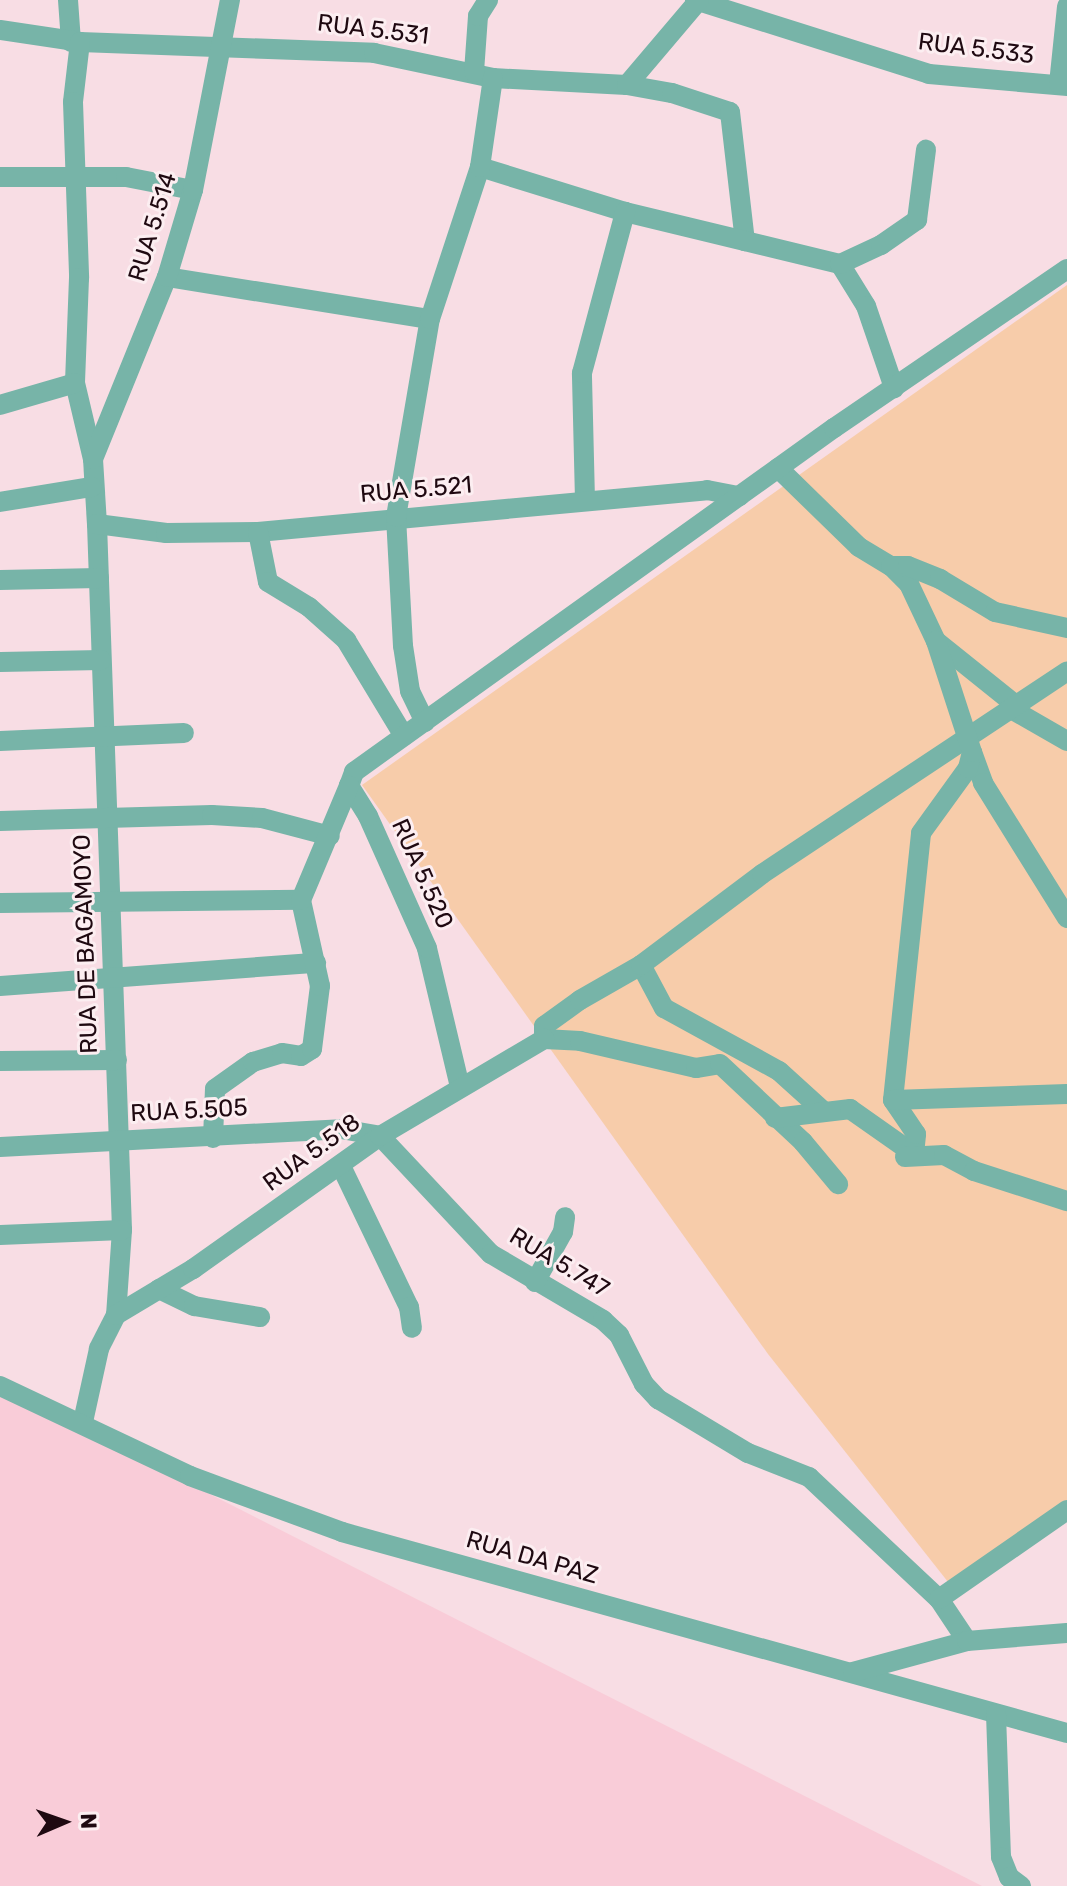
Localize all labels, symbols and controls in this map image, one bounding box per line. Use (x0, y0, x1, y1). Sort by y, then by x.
street label: RUA 5.531 (315, 9, 431, 51)
street label: RUA 5.533 (916, 28, 1036, 70)
street label: RUA 5.514 (123, 169, 183, 285)
street label: RUA 5.521 (359, 471, 473, 509)
street label: RUA 5.520 (385, 814, 459, 934)
street label: RUA DE BAGAMOYO (68, 833, 104, 1055)
street label: RUA 5.505 (129, 1094, 249, 1128)
street label: RUA 5.518 (258, 1108, 366, 1198)
street label: RUA 5.747 (504, 1222, 614, 1304)
street label: RUA DA PAZ (462, 1525, 602, 1591)
north arrow (24, 1782, 104, 1862)
text: N (75, 1813, 102, 1830)

